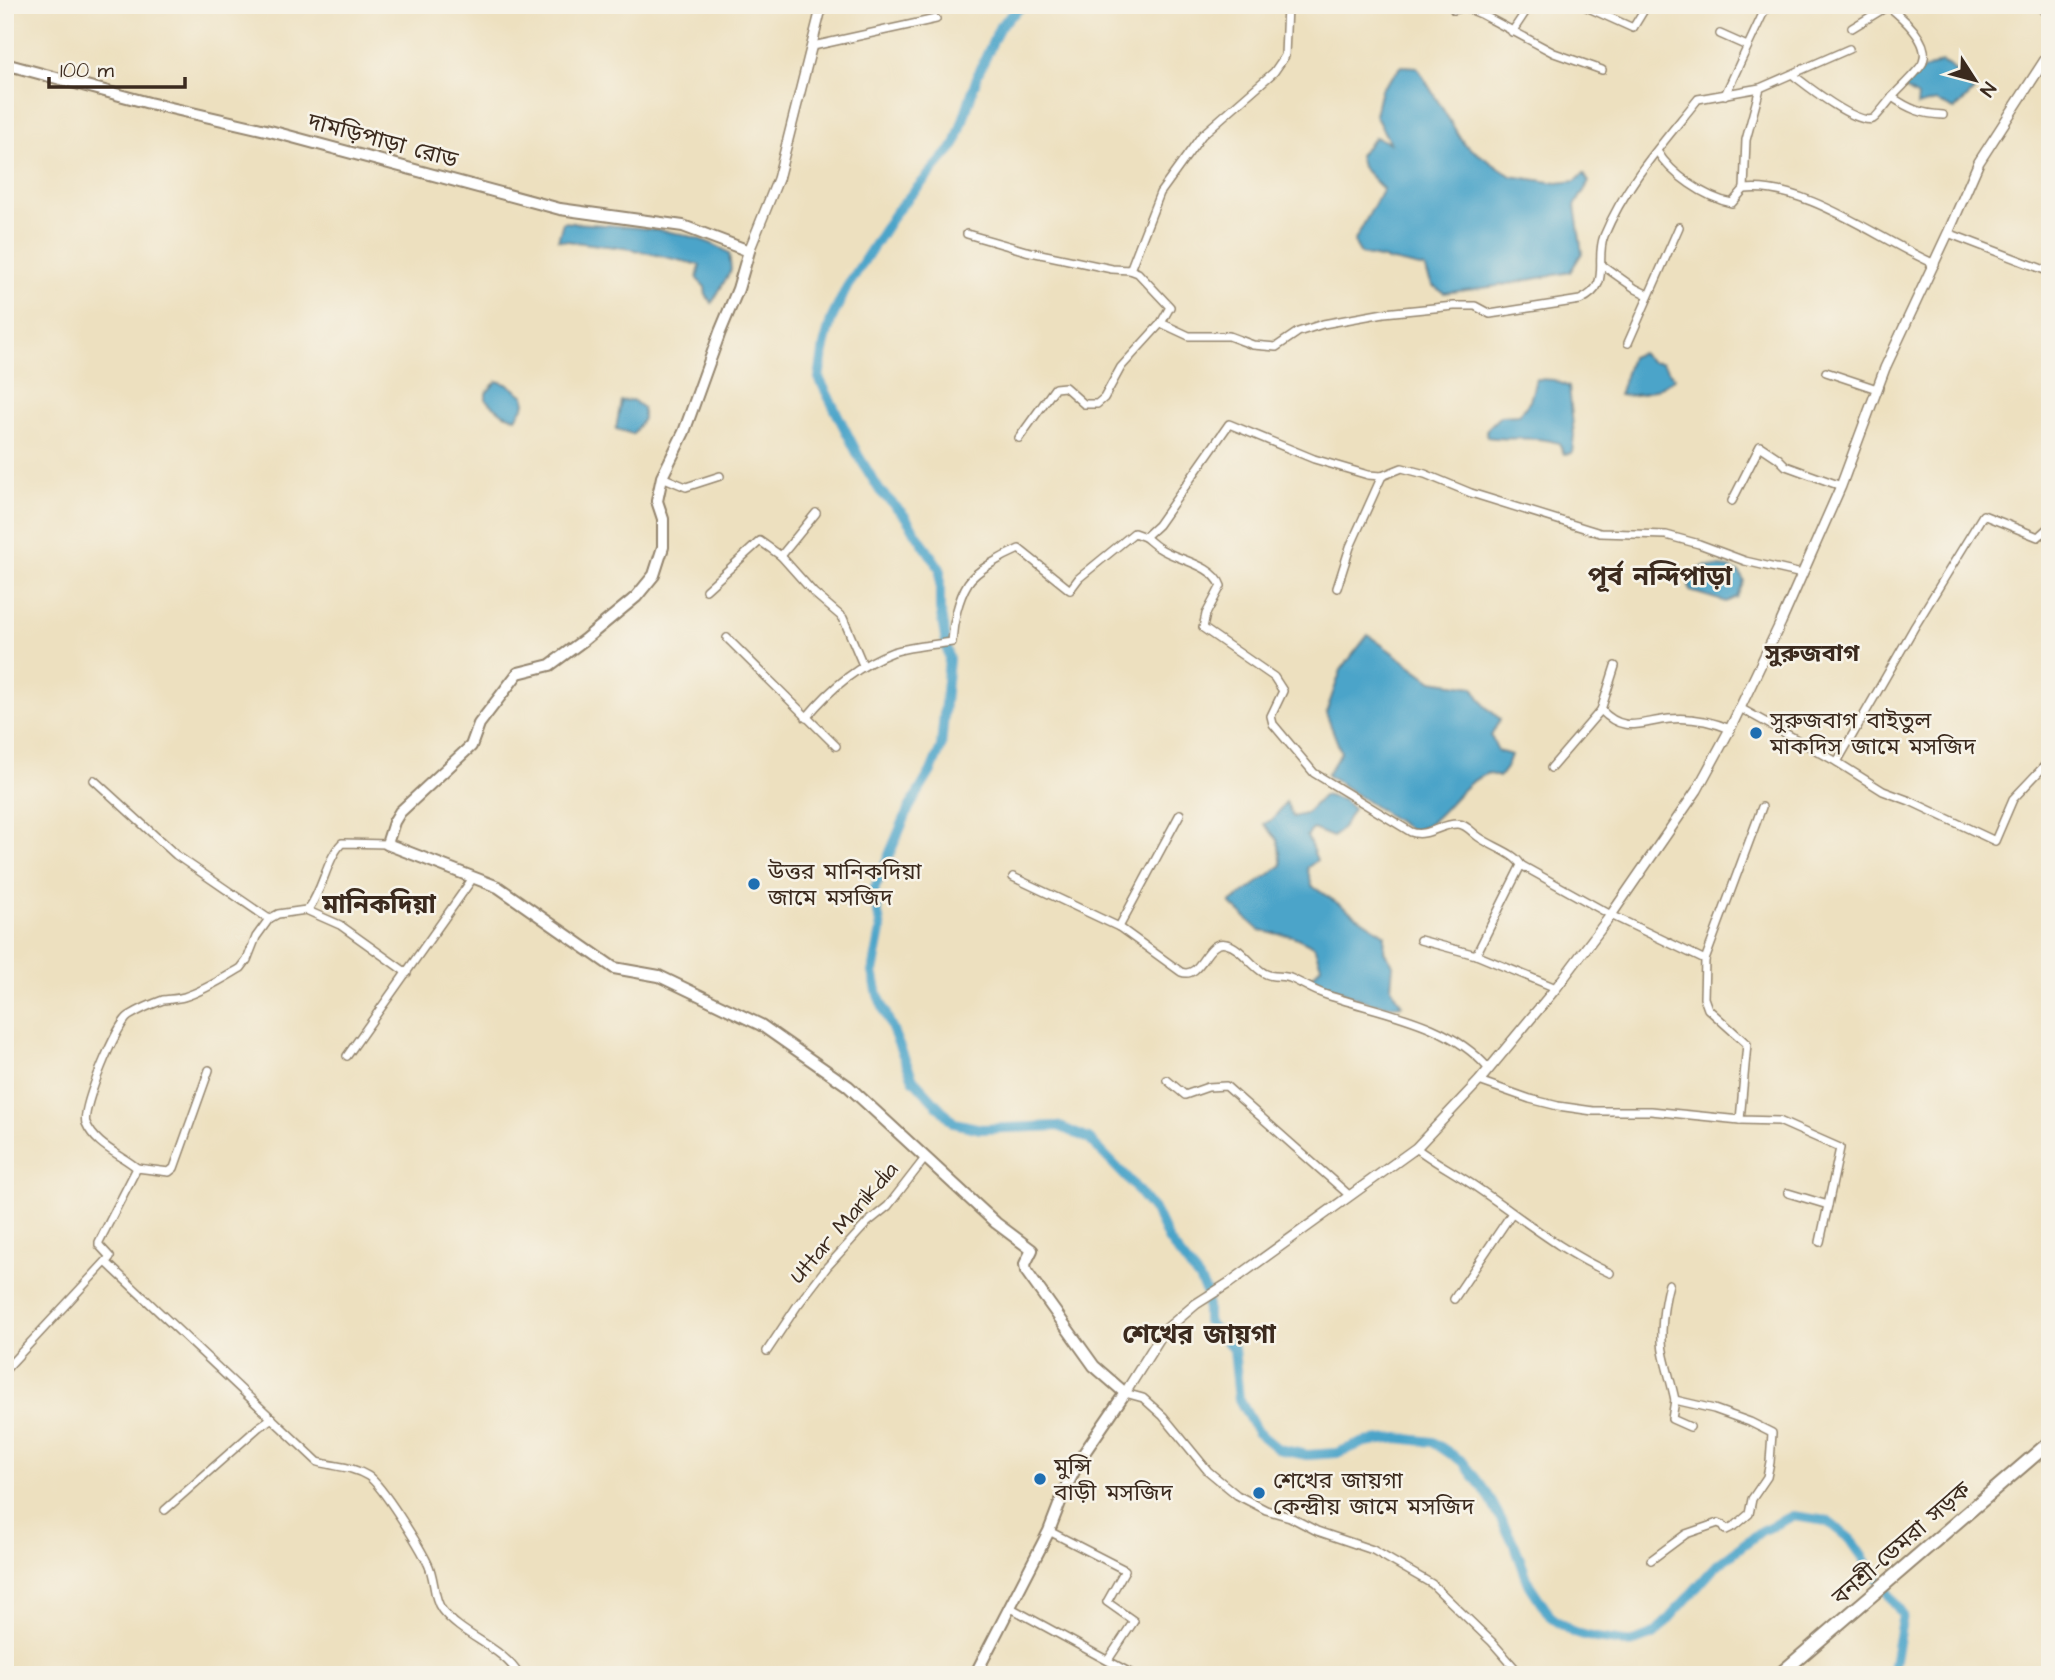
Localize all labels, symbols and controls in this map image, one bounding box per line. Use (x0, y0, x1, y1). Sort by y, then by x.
scale bar (49, 46, 186, 90)
north arrow (1940, 46, 2010, 116)
text: 100 m (60, 56, 115, 85)
text: N (1973, 76, 2002, 102)
street label: দামড়িপাড়া রোড (303, 105, 462, 177)
district label: পূর্ব নন্দিপাড়া (1588, 559, 1733, 595)
district label: সুরুজবাগ (1764, 637, 1860, 671)
place label: সুরুজবাগ বাইতুল মাকদিস জামে মসজিদ (1769, 705, 1976, 763)
marker: সুরুজবাগ বাইতুল মাকদিস জামে মসজিদ (1748, 725, 1764, 741)
place label: উত্তর মানিকদিয়া জামে মসজিদ (767, 856, 923, 914)
marker: উত্তর মানিকদিয়া জামে মসজিদ (746, 876, 762, 892)
district label: মানিকদিয়া (321, 887, 436, 923)
street label: Uttar Manikdia (782, 1155, 906, 1290)
district label: শেখের জায়গা (1122, 1317, 1276, 1353)
place label: মুন্সি বাড়ী মসজিদ (1053, 1451, 1173, 1509)
place label: শেখের জায়গা কেন্দ্রীয় জামে মসজিদ (1273, 1465, 1474, 1523)
marker: মুন্সি বাড়ী মসজিদ (1032, 1471, 1048, 1487)
street label: বনশ্রী-ডেমরা সড়ক (1825, 1474, 1978, 1614)
marker: শেখের জায়গা কেন্দ্রীয় জামে মসজিদ (1251, 1485, 1267, 1501)

